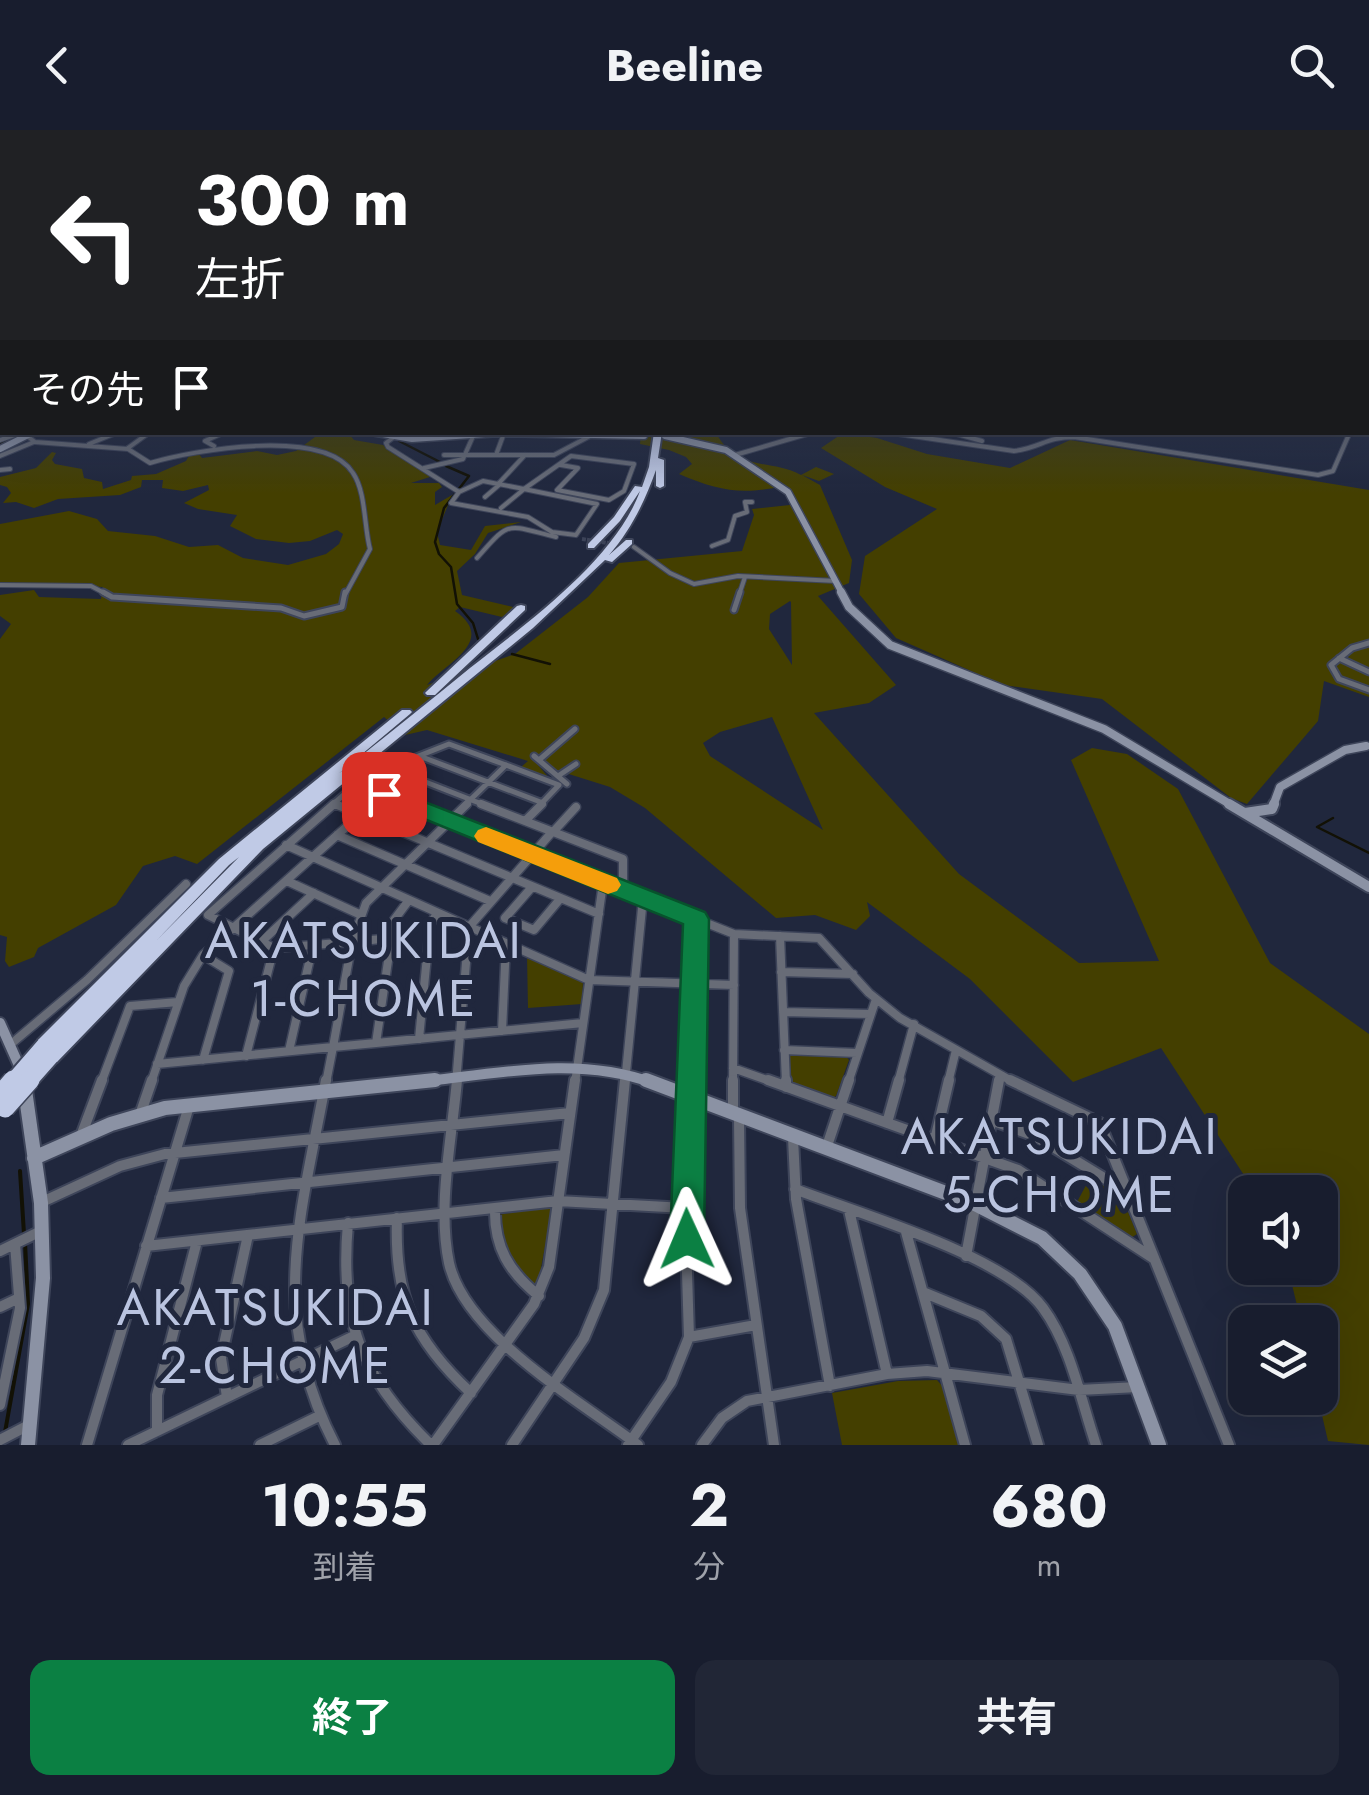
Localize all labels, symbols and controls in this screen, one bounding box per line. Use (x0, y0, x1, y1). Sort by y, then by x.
text: Beeline (606, 33, 763, 98)
icon: back (30, 38, 85, 93)
icon: search (1284, 38, 1339, 93)
text: 300 m (195, 150, 410, 251)
icon: left (30, 170, 160, 300)
text: 左折 (195, 247, 285, 312)
icon: arrive (164, 360, 219, 415)
text: その先 (30, 362, 144, 417)
pin (342, 752, 427, 837)
icon: arrive (357, 767, 412, 822)
district label: AKATSUKIDAI 1-CHOME (205, 904, 523, 1035)
district label: AKATSUKIDAI 5-CHOME (901, 1100, 1219, 1231)
map controls (1228, 1175, 1338, 1415)
button: sound (1228, 1175, 1338, 1285)
position arrow (635, 1187, 739, 1291)
district label: AKATSUKIDAI 2-CHOME (117, 1271, 435, 1402)
button: layers (1228, 1305, 1338, 1415)
text: 10:55 (261, 1462, 428, 1549)
text: 2 (690, 1462, 729, 1549)
text: 680 (990, 1463, 1108, 1550)
text: m (1036, 1542, 1061, 1588)
text: 到着 (313, 1544, 377, 1590)
text: 分 (693, 1544, 725, 1590)
button: 終了 (30, 1660, 675, 1775)
button: 共有 (695, 1660, 1339, 1775)

